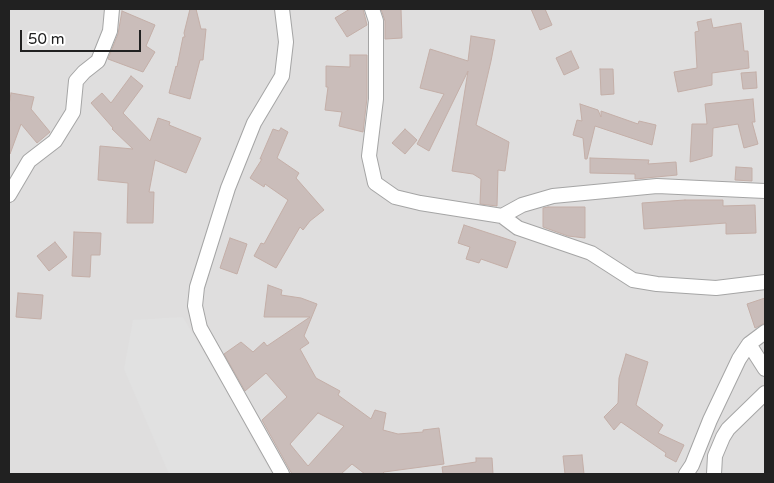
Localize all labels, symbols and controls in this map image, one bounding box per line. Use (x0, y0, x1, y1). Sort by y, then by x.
scale bar (22, 20, 144, 52)
text: 50 m (28, 30, 65, 48)

